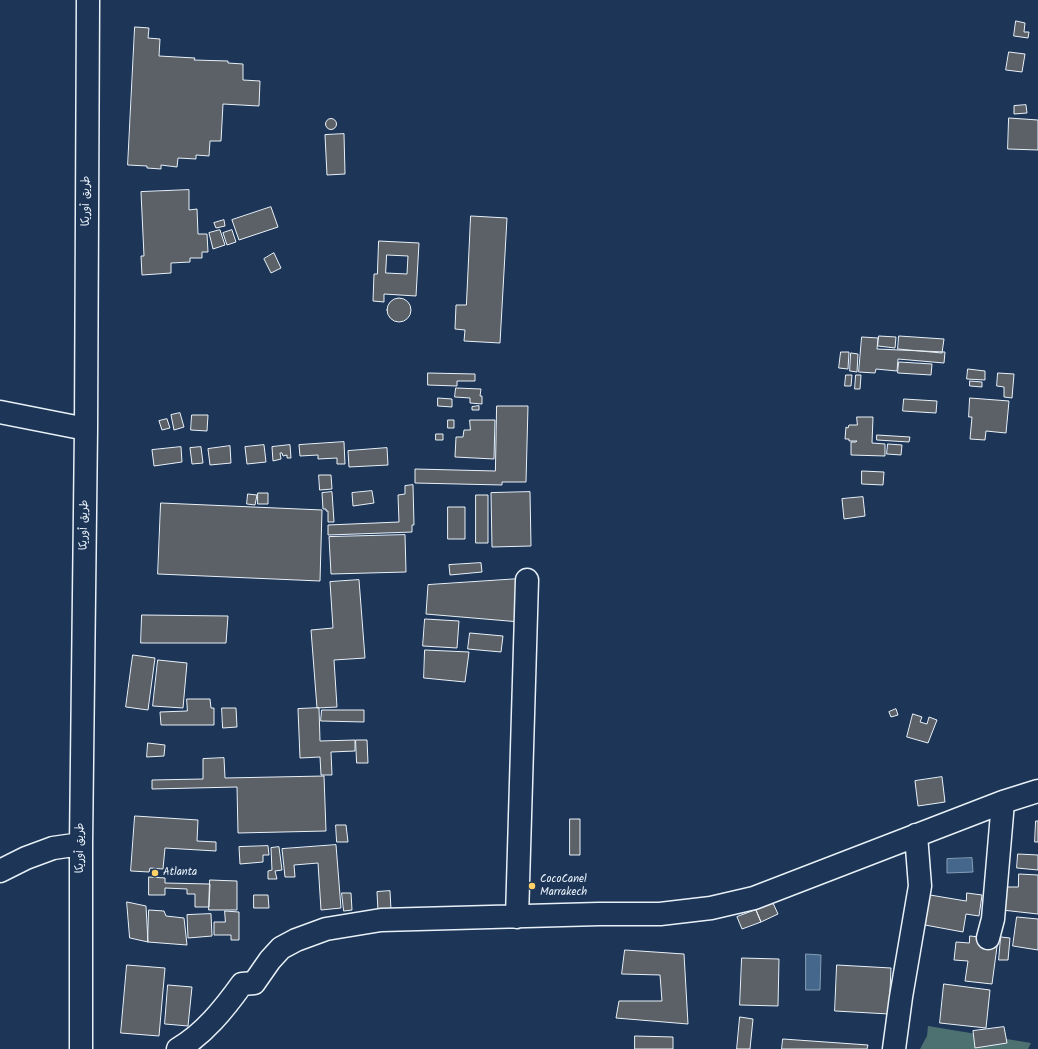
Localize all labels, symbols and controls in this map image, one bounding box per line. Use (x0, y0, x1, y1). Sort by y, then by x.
street label: طريق أوريكا (80, 176, 94, 226)
street label: طريق أوريكا (78, 500, 92, 550)
street label: طريق أوريكا (74, 823, 88, 873)
place label: Atlanta (163, 866, 197, 880)
marker: Atlanta (150, 868, 160, 878)
place label: CocoCanel Marrakech (540, 873, 587, 899)
marker: CocoCanel Marrakech (527, 881, 537, 891)

